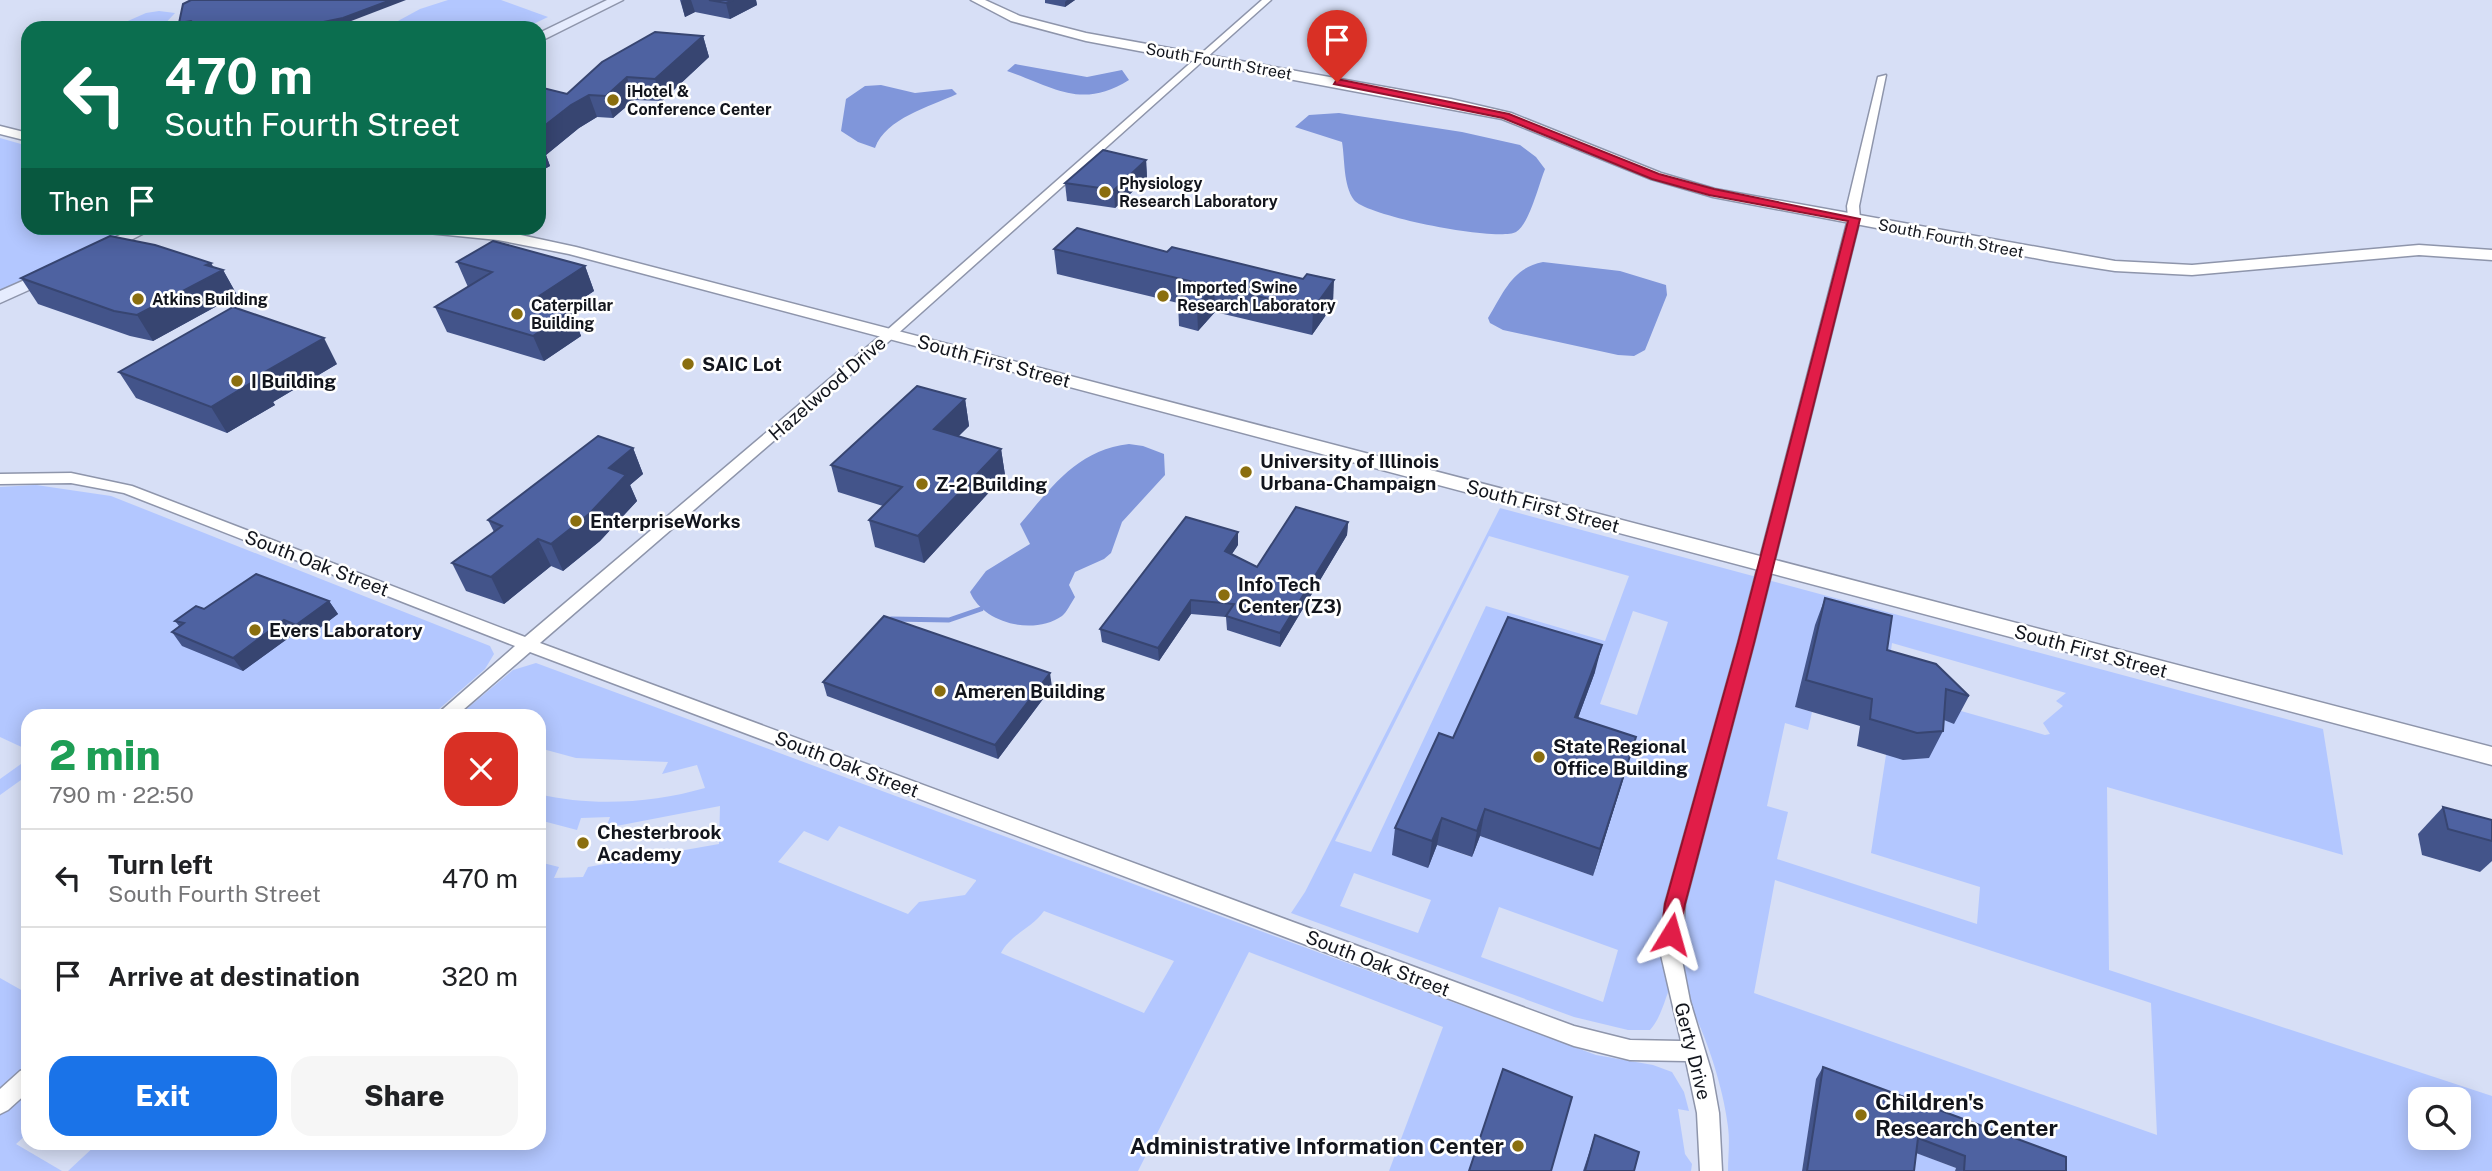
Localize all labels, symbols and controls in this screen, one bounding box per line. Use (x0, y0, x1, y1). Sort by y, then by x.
pin (1307, 10, 1367, 82)
icon: arrive (1318, 21, 1356, 59)
street label: South Fourth Street (1144, 39, 1294, 84)
text: 470 m (164, 47, 313, 105)
icon: left (49, 49, 140, 140)
place label: iHotel & Conference Center (627, 82, 772, 119)
marker: iHotel & Conference Center (605, 92, 621, 108)
text: South Fourth Street (164, 106, 460, 143)
place label: Physiology Research Laboratory (1119, 174, 1278, 211)
icon: arrive (123, 182, 161, 220)
marker: Physiology Research Laboratory (1097, 184, 1113, 200)
text: Then (49, 186, 109, 217)
street label: South Fourth Street (1876, 215, 2025, 262)
place label: Imported Swine Research Laboratory (1177, 278, 1336, 315)
marker: Imported Swine Research Laboratory (1155, 288, 1171, 304)
place label: Atkins Building (152, 290, 268, 309)
marker: Atkins Building (130, 291, 146, 307)
place label: Caterpillar Building (531, 296, 614, 333)
marker: Caterpillar Building (509, 306, 525, 322)
street label: South First Street (915, 330, 1073, 392)
street label: Hazelwood Drive (764, 331, 890, 445)
place label: SAIC Lot (702, 353, 782, 375)
marker: SAIC Lot (680, 356, 696, 372)
place label: I Building (251, 370, 336, 392)
marker: I Building (229, 373, 245, 389)
place label: University of Illinois Urbana-Champaign (1260, 450, 1439, 494)
marker: University of Illinois Urbana-Champaign (1238, 464, 1254, 480)
place label: Z-2 Building (936, 473, 1047, 495)
street label: South First Street (1464, 475, 1622, 537)
marker: Z-2 Building (914, 476, 930, 492)
place label: EnterpriseWorks (590, 510, 740, 532)
marker: EnterpriseWorks (568, 513, 584, 529)
street label: South Oak Street (242, 525, 392, 601)
place label: Info Tech Center (Z3) (1238, 573, 1342, 617)
marker: Info Tech Center (Z3) (1216, 587, 1232, 603)
place label: Evers Laboratory (269, 619, 423, 641)
street label: South First Street (2012, 620, 2170, 682)
marker: Evers Laboratory (247, 622, 263, 638)
place label: Ameren Building (954, 680, 1105, 702)
marker: Ameren Building (932, 683, 948, 699)
street label: South Oak Street (772, 726, 922, 802)
text: 2 min (49, 730, 161, 779)
button: close (444, 732, 518, 806)
place label: State Regional Office Building (1553, 735, 1688, 779)
marker: State Regional Office Building (1531, 749, 1547, 765)
text: 790 m · 22:50 (49, 781, 194, 808)
place label: Chesterbrook Academy (597, 821, 721, 865)
marker: Chesterbrook Academy (575, 835, 591, 851)
text: Turn left (108, 849, 213, 880)
icon: left (49, 859, 87, 897)
text: 470 m (442, 863, 518, 894)
text: South Fourth Street (108, 880, 321, 907)
position arrow (1634, 897, 1708, 971)
street label: South Oak Street (1303, 925, 1453, 1001)
icon: arrive (49, 957, 87, 995)
text: Arrive at destination (108, 961, 360, 992)
text: 320 m (441, 961, 518, 992)
street label: Gerty Drive (1670, 1000, 1716, 1102)
button: Exit (49, 1056, 277, 1136)
button: Share (291, 1056, 518, 1136)
map controls (2408, 1087, 2471, 1150)
button: search (2408, 1087, 2471, 1150)
place label: Children's Research Center (1875, 1088, 2058, 1141)
marker: Children's Research Center (1853, 1107, 1869, 1123)
place label: Administrative Information Center (1130, 1132, 1504, 1159)
marker: Administrative Information Center (1510, 1138, 1526, 1154)

